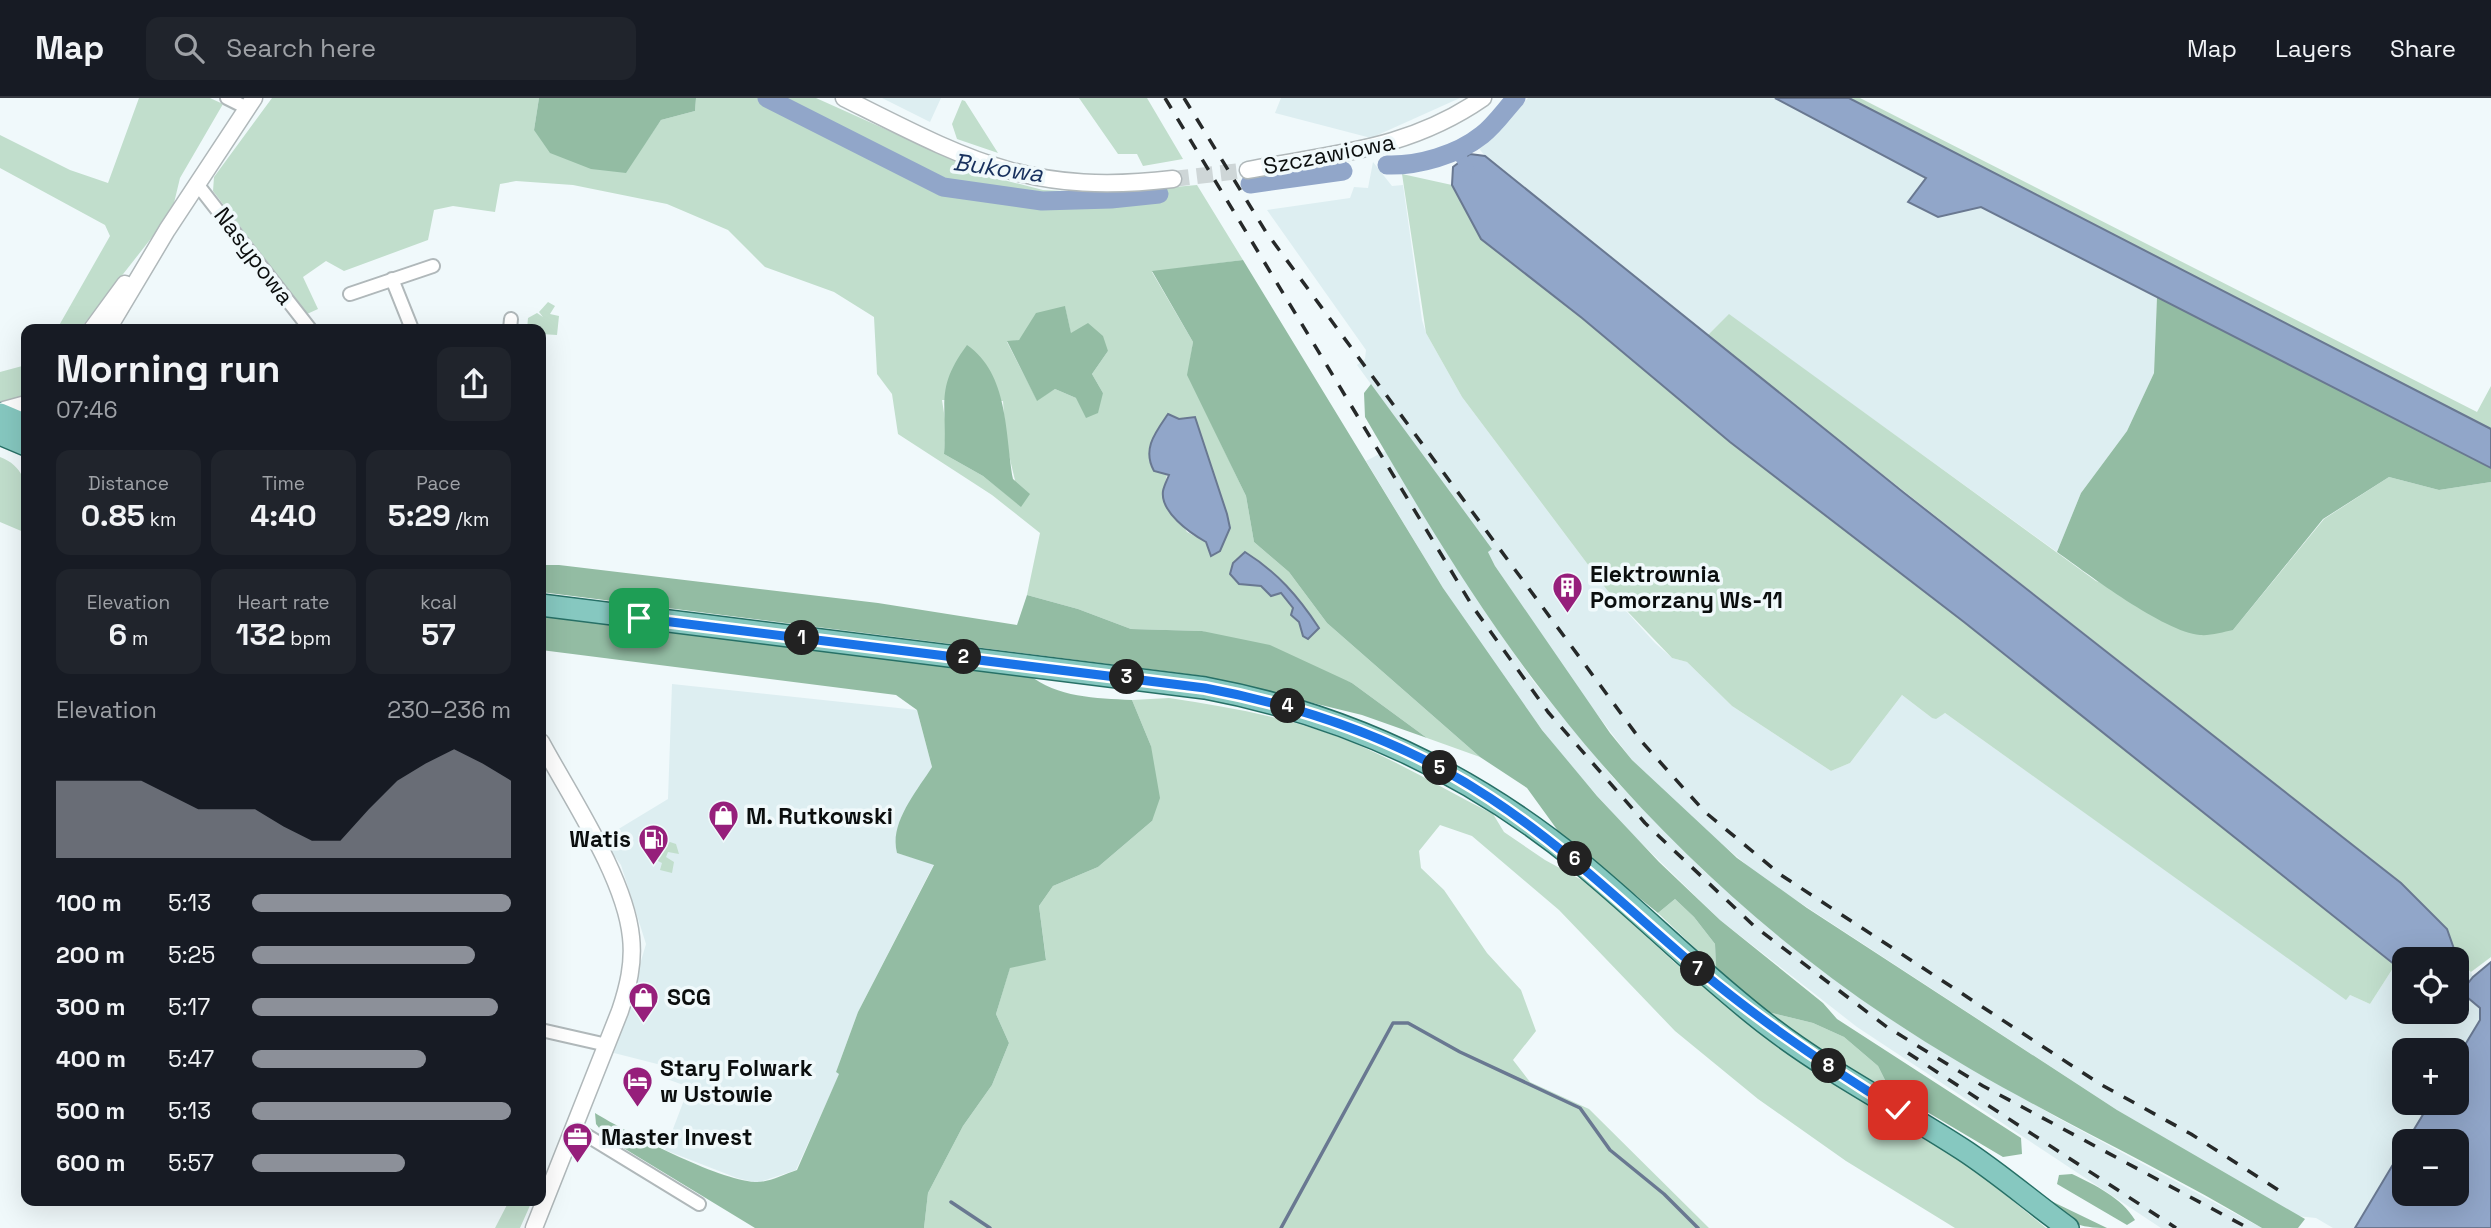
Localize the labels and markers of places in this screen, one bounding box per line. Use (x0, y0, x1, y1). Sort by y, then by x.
place label: Elektrownia Pomorzany Ws-11 (1590, 559, 1783, 615)
building icon: Elektrownia Pomorzany Ws-11 (1550, 570, 1584, 614)
pin (609, 588, 669, 648)
pin: 1 (784, 620, 820, 656)
pin: 2 (946, 640, 982, 674)
pin: 3 (1110, 660, 1144, 694)
pin: 4 (1270, 688, 1306, 724)
pin: 5 (1422, 750, 1458, 786)
shop icon: M. Rutkowski (706, 799, 740, 843)
place label: M. Rutkowski (746, 801, 893, 831)
fuel station icon: Watis (637, 822, 671, 866)
place label: Watis (569, 824, 631, 854)
pin: 6 (1558, 842, 1592, 876)
pin: 7 (1680, 952, 1716, 986)
shop icon: SCG (627, 980, 661, 1024)
place label: SCG (667, 982, 711, 1012)
pin: 8 (1812, 1048, 1846, 1084)
place label: Stary Folwark w Ustowie (660, 1053, 813, 1109)
hotel icon: Stary Folwark w Ustowie (620, 1064, 654, 1108)
pin (1868, 1080, 1928, 1140)
office icon: Master Invest (561, 1120, 595, 1164)
place label: Master Invest (601, 1122, 752, 1152)

